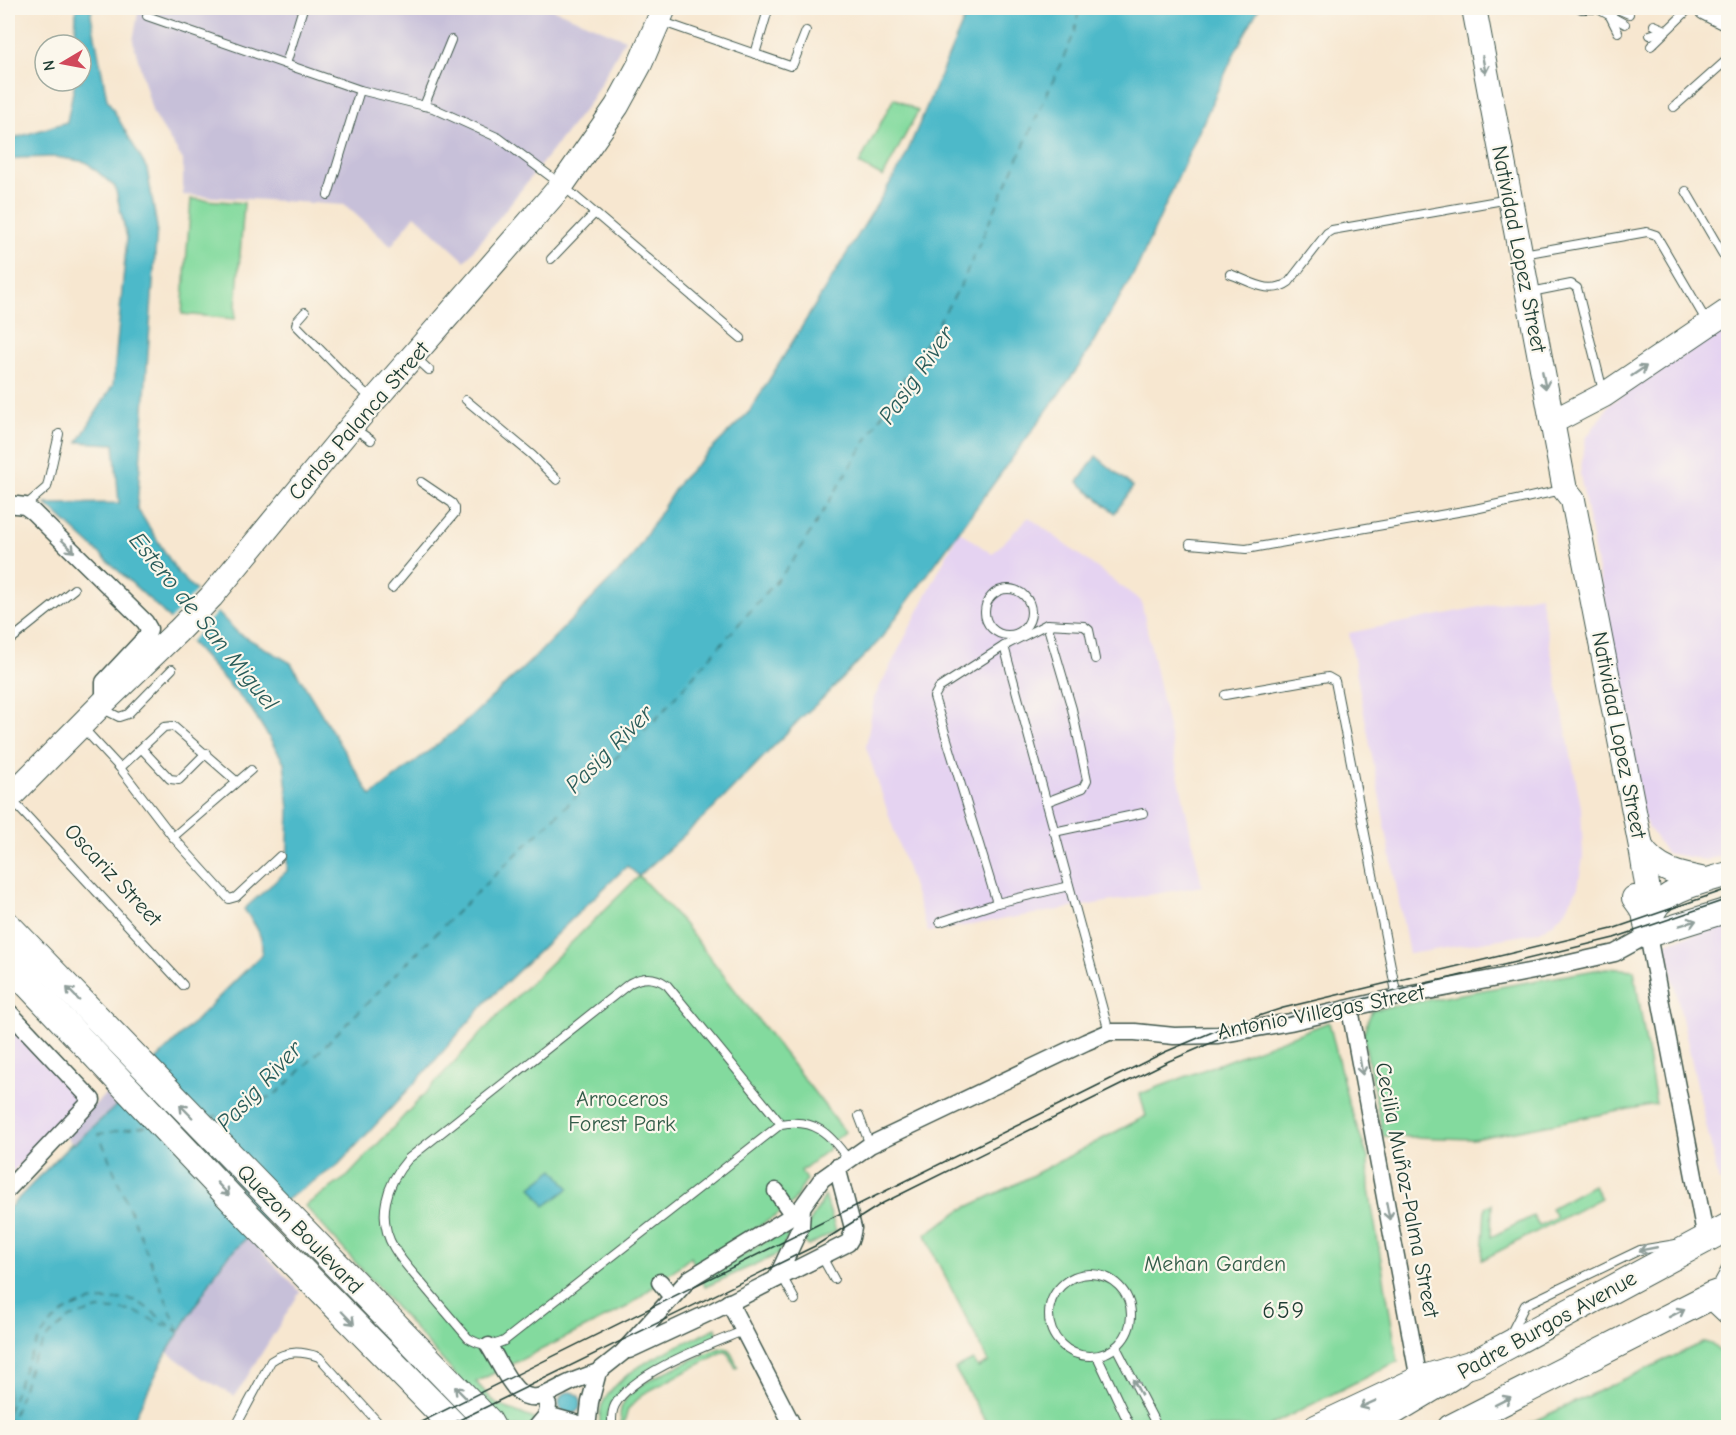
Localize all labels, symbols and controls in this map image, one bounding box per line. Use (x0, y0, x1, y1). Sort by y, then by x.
north arrow (33, 33, 93, 93)
one-way arrow (1479, 55, 1490, 74)
text: N (39, 59, 59, 72)
street label: Natividad Lopez Street (1486, 143, 1552, 355)
water label: Pasig River (872, 319, 961, 429)
street label: Carlos Palanca Street (283, 336, 435, 506)
one-way arrow (1630, 365, 1646, 377)
one-way arrow (1539, 370, 1550, 390)
water label: Estero de San Miguel (124, 526, 285, 716)
one-way arrow (61, 539, 76, 553)
street label: Natividad Lopez Street (1586, 629, 1652, 841)
water label: Pasig River (559, 698, 660, 799)
street label: Oscariz Street (59, 818, 168, 932)
one-way arrow (1678, 916, 1697, 927)
street label: Antonio Villegas Street (1215, 979, 1427, 1045)
one-way arrow (65, 986, 80, 1001)
water label: Pasig River (210, 1034, 309, 1137)
one-way arrow (1356, 1056, 1367, 1075)
street label: Cecilia Muñoz-Palma Street (1369, 1060, 1445, 1320)
park label: Arroceros Forest Park (568, 1086, 676, 1137)
one-way arrow (178, 1103, 193, 1118)
street label: Quezon Boulevard (232, 1159, 368, 1299)
one-way arrow (216, 1182, 230, 1197)
one-way arrow (1382, 1201, 1393, 1220)
one-way arrow (1639, 1244, 1658, 1255)
park label: Mehan Garden (1144, 1251, 1286, 1277)
street label: Padre Burgos Avenue (1453, 1265, 1641, 1385)
district label: 659 (1262, 1296, 1306, 1324)
one-way arrow (1668, 1307, 1686, 1318)
one-way arrow (340, 1310, 355, 1325)
one-way arrow (1131, 1379, 1142, 1397)
one-way arrow (453, 1386, 468, 1401)
one-way arrow (1494, 1394, 1512, 1406)
one-way arrow (1359, 1398, 1377, 1410)

